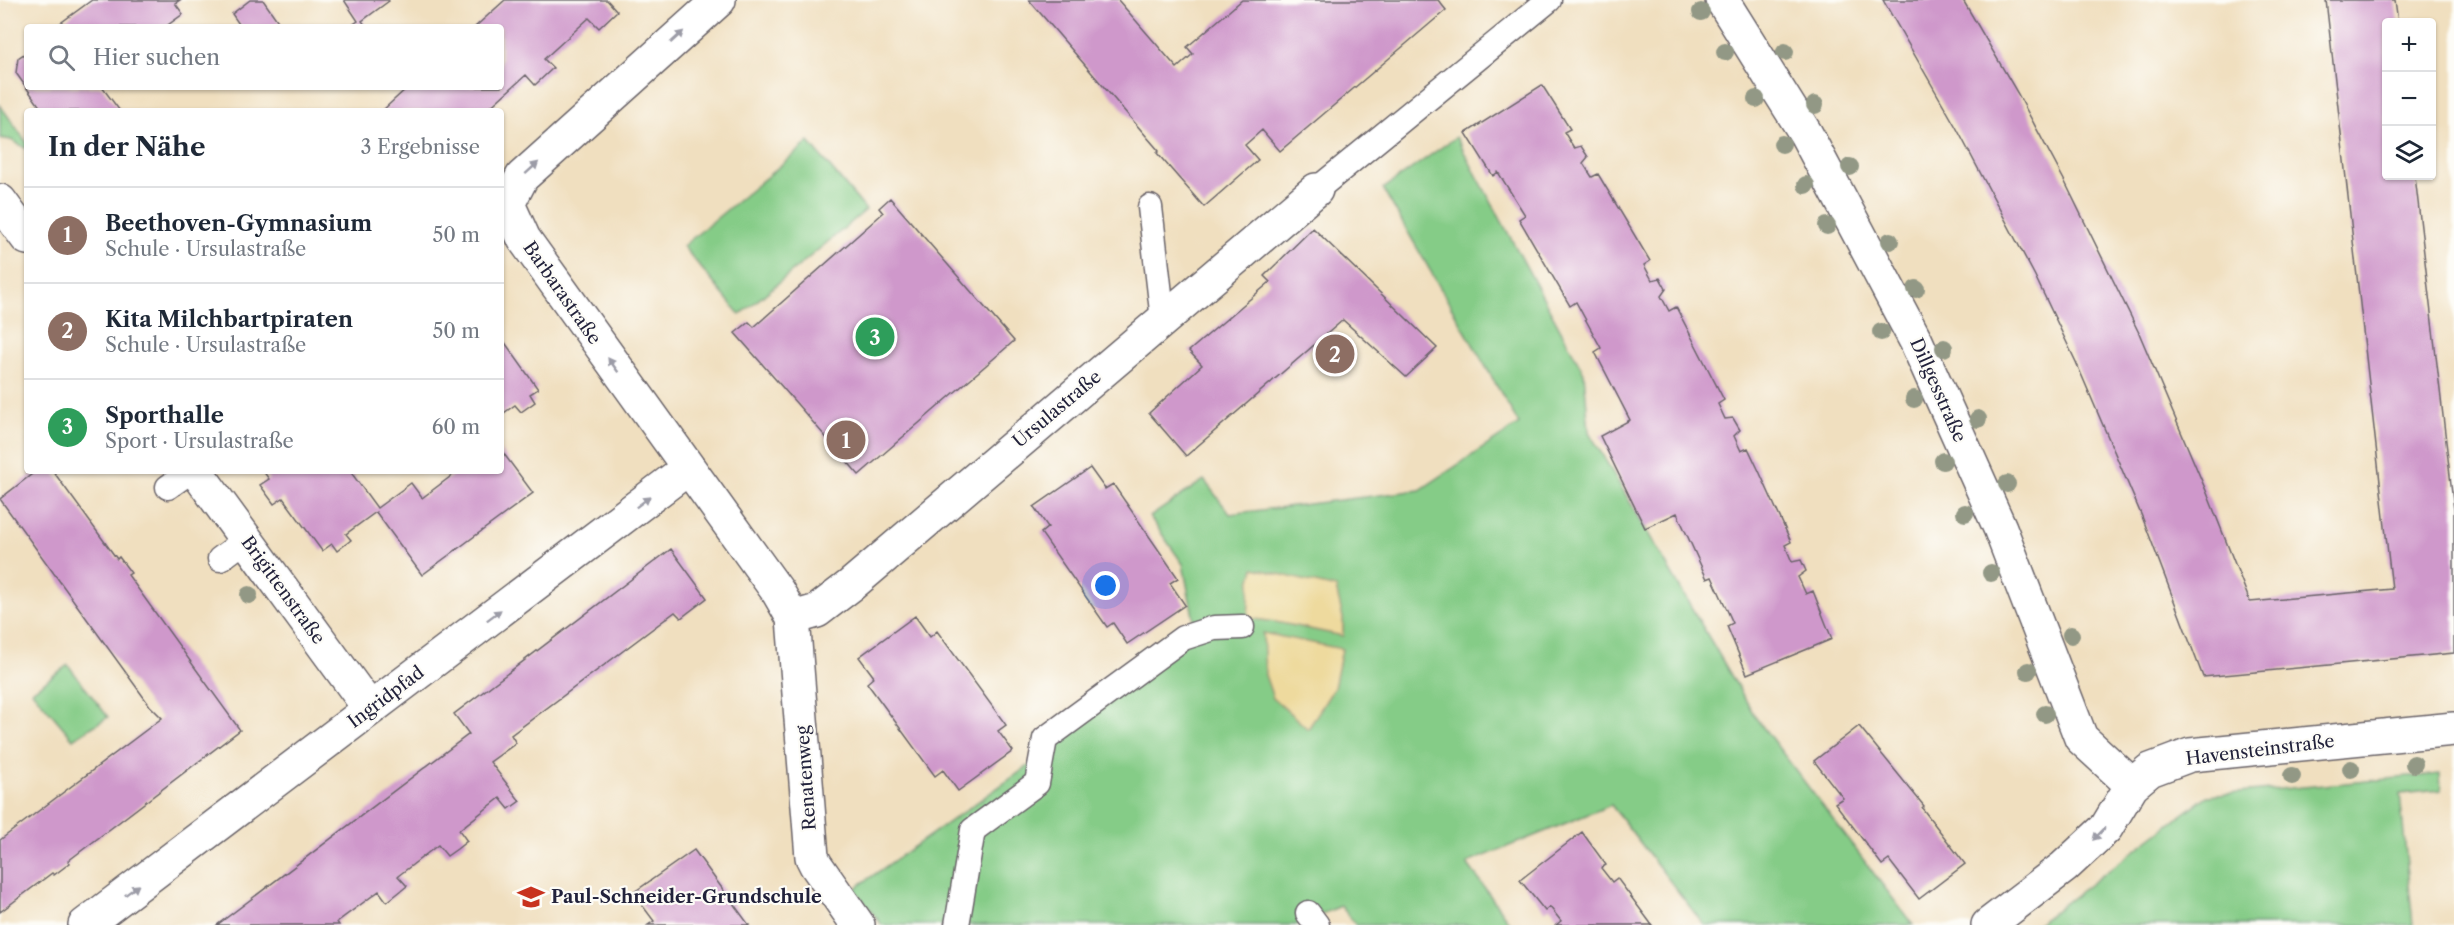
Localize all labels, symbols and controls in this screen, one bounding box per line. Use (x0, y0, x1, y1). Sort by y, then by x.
map controls (2382, 18, 2436, 180)
button: + (2382, 18, 2436, 72)
search box (24, 24, 504, 90)
one-way arrow (669, 31, 684, 44)
icon: search (45, 41, 78, 74)
text: Hier suchen (93, 44, 220, 71)
button: − (2382, 72, 2436, 126)
button: layers (2382, 126, 2436, 180)
text: In der Nähe (48, 131, 205, 163)
text: 3 Ergebnisse (361, 135, 480, 159)
one-way arrow (525, 161, 539, 175)
text: Beethoven-Gymnasium (105, 210, 372, 237)
text: 1 (63, 223, 72, 247)
text: 50 m (433, 223, 480, 247)
text: Schule · Ursulastraße (105, 237, 306, 261)
street label: Barbarastraße (518, 237, 606, 349)
text: Kita Milchbartpiraten (105, 306, 353, 333)
pin: 3 (856, 314, 894, 360)
text: 2 (62, 319, 73, 343)
text: 50 m (433, 319, 480, 343)
pin: 2 (1316, 332, 1354, 376)
text: Schule · Ursulastraße (105, 333, 306, 357)
street label: Dillgesstraße (1905, 334, 1971, 446)
one-way arrow (608, 357, 620, 372)
street label: Ursulastraße (1008, 366, 1106, 452)
text: Sporthalle (105, 402, 224, 429)
text: 3 (62, 415, 73, 439)
text: 60 m (432, 415, 480, 439)
pin: 1 (826, 418, 866, 462)
text: Sport · Ursulastraße (105, 429, 294, 453)
one-way arrow (636, 496, 651, 508)
street label: Brigittenstraße (236, 532, 330, 648)
your location (1091, 571, 1120, 600)
one-way arrow (486, 609, 502, 621)
street label: Ingridpfad (344, 661, 428, 733)
street label: Renatenweg (791, 724, 821, 831)
street label: Havensteinstraße (2184, 730, 2336, 770)
one-way arrow (2093, 826, 2107, 840)
school or university icon: Paul-Schneider-Grundschule (516, 882, 546, 912)
one-way arrow (124, 884, 139, 896)
place label: Paul-Schneider-Grundschule (551, 886, 822, 908)

